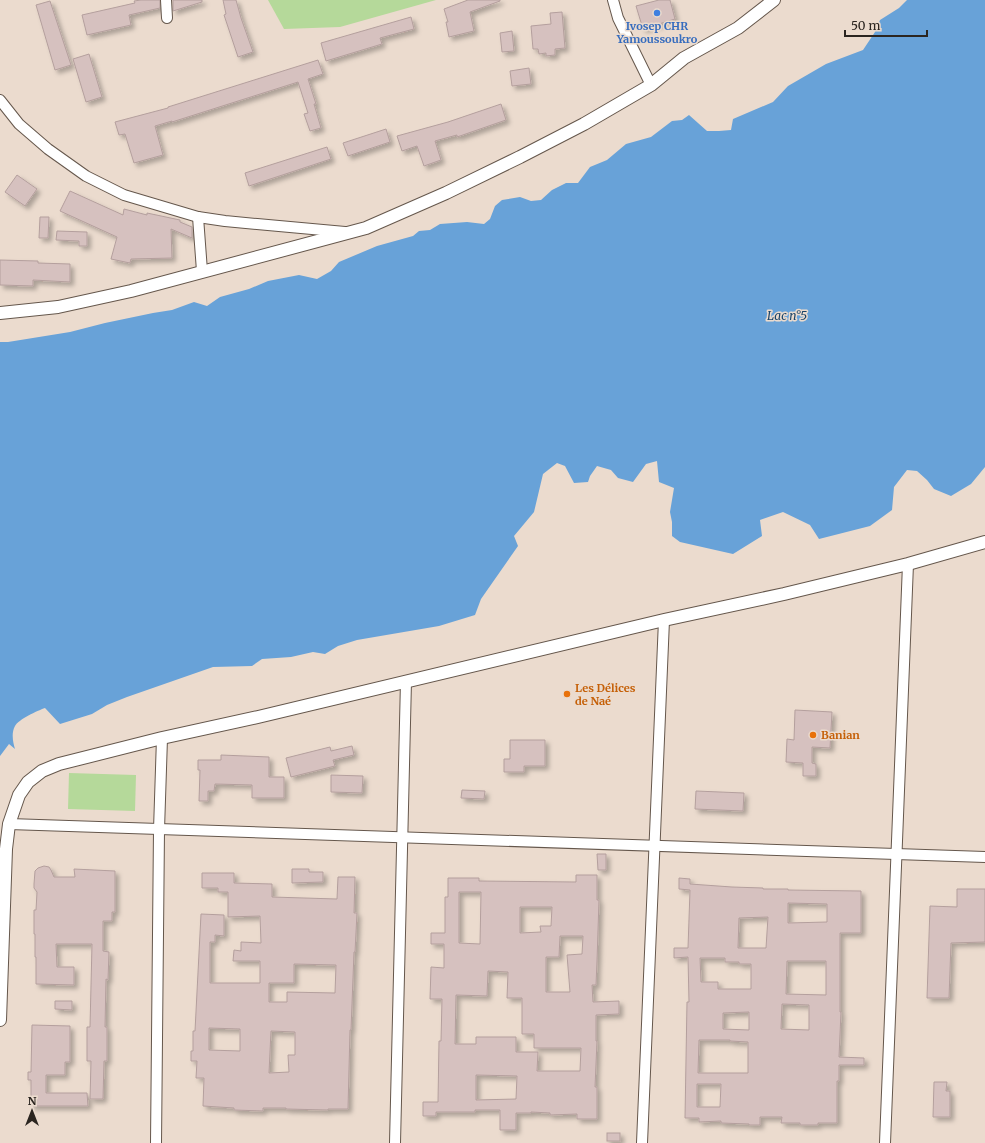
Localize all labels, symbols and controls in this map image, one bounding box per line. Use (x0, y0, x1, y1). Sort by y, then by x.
marker: Ivosep CHR Yamoussoukro (652, 8, 662, 18)
scale bar (845, 12, 927, 38)
text: 50 m (851, 18, 880, 33)
place label: Ivosep CHR Yamoussoukro (616, 19, 698, 46)
water label: Lac n°5 (767, 308, 807, 323)
place label: Les Délices de Naé (575, 681, 636, 708)
marker: Les Délices de Naé (562, 689, 572, 699)
place label: Banian (821, 728, 860, 742)
marker: Banian (808, 730, 818, 740)
north arrow (12, 1091, 52, 1131)
text: N (28, 1094, 37, 1108)

